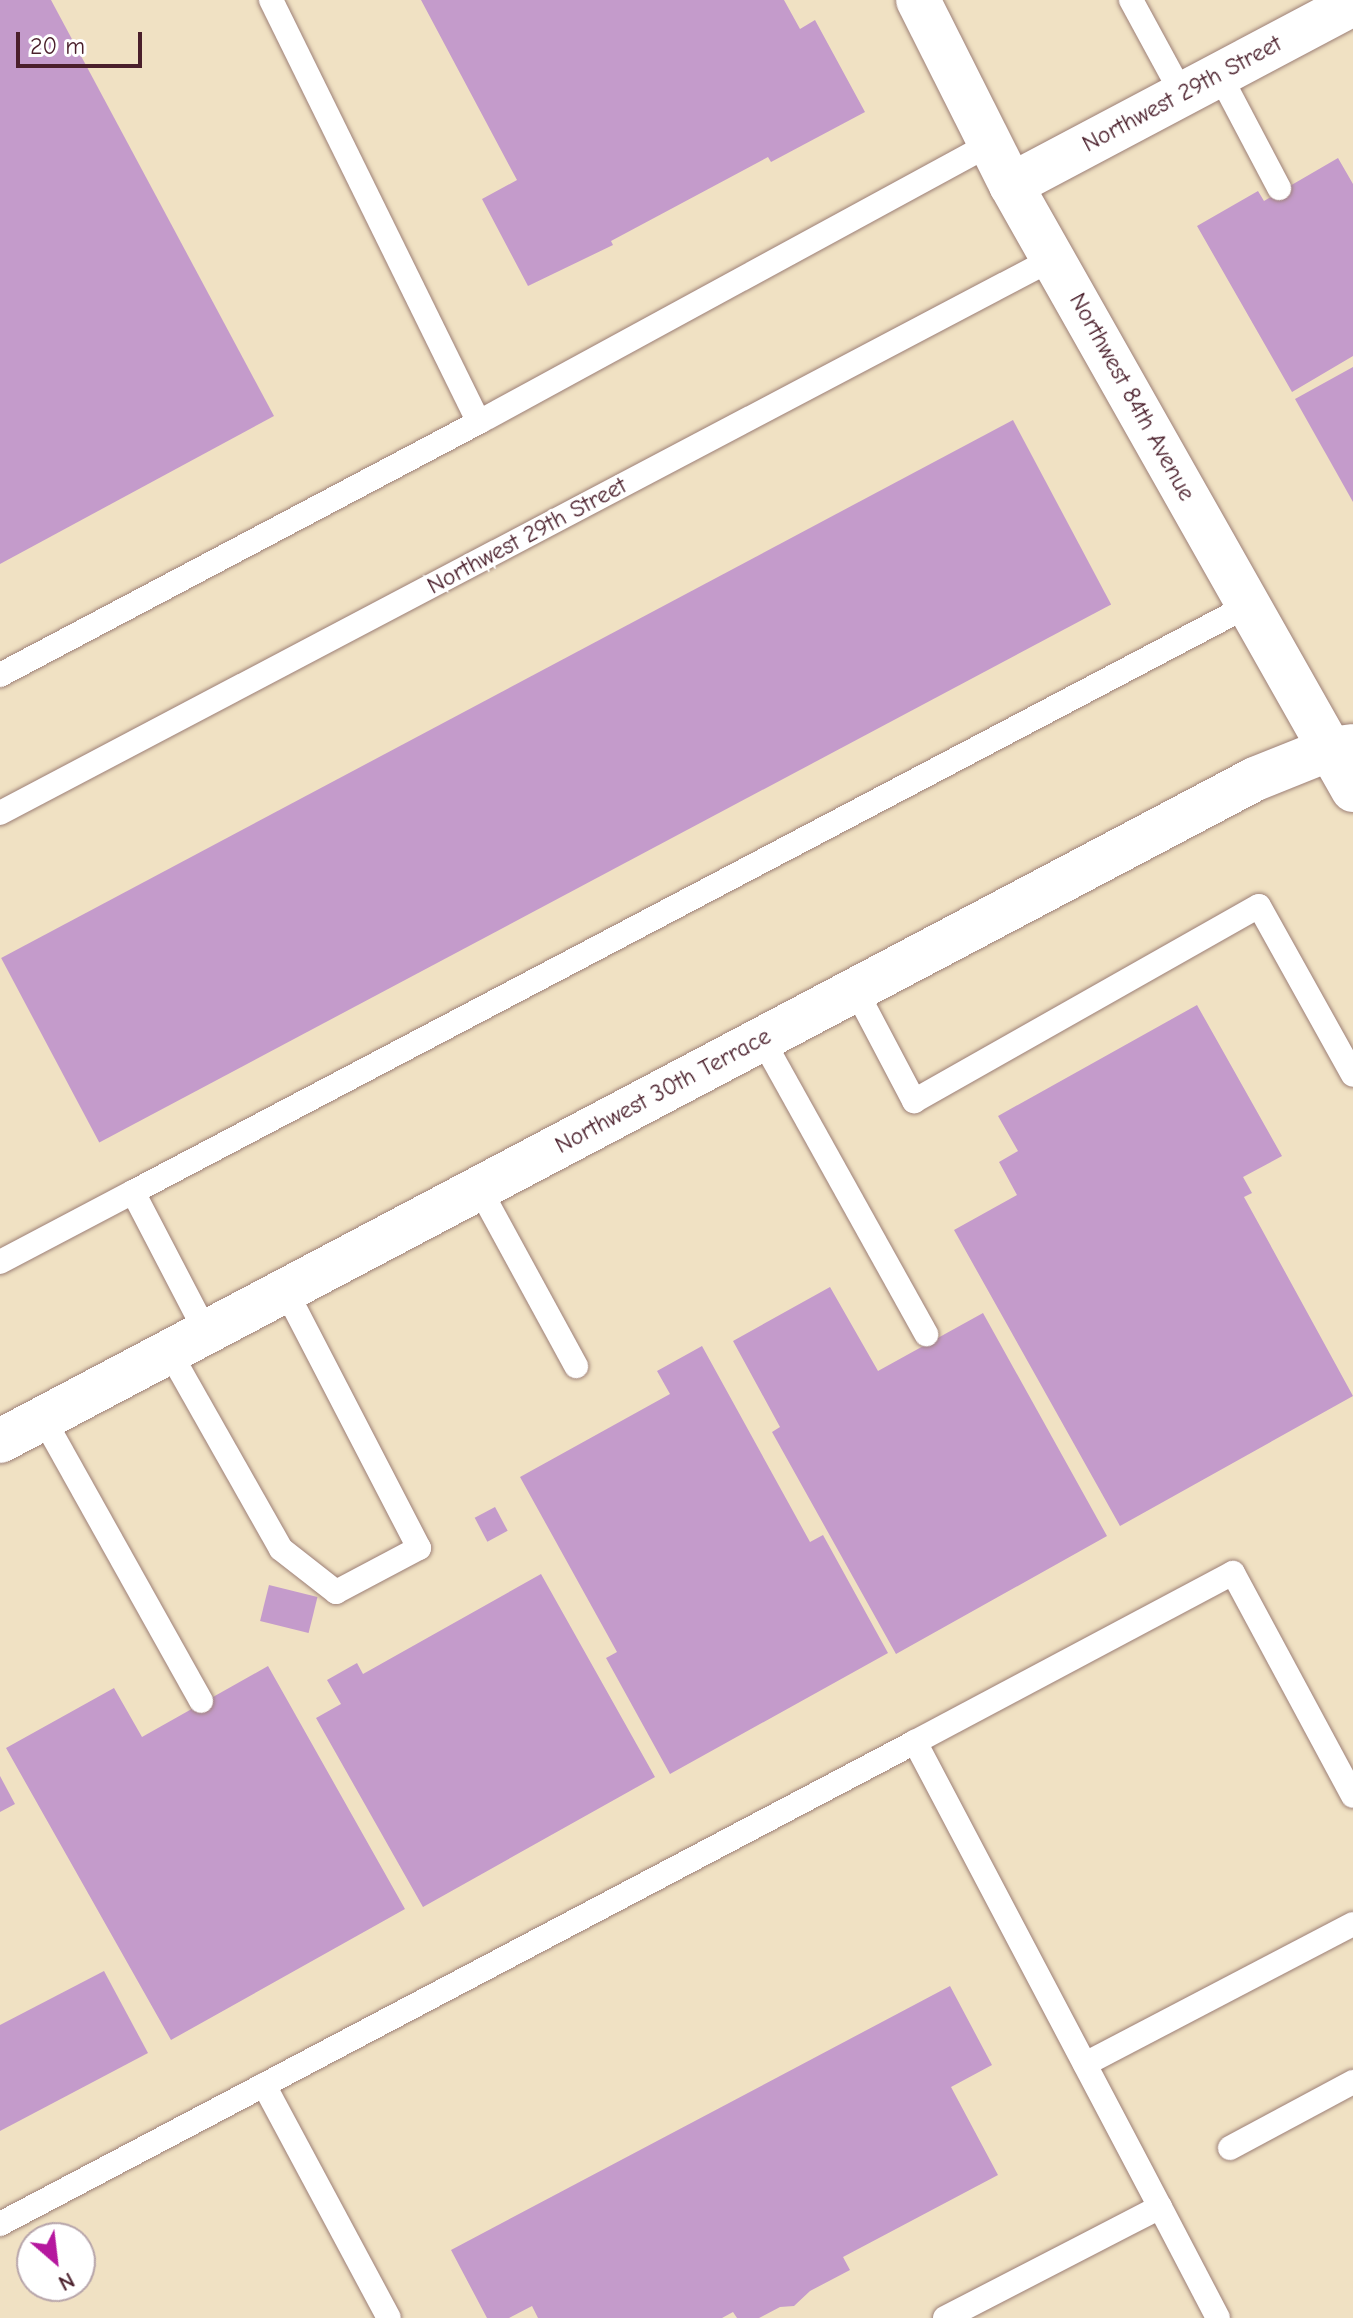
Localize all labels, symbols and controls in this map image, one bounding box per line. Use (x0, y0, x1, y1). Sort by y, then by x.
scale bar (20, 16, 146, 66)
street label: Northwest 29th Street (1077, 29, 1287, 159)
text: 20 m (30, 32, 85, 60)
street label: Northwest 84th Avenue (1063, 288, 1201, 506)
street label: Northwest 29th Street (422, 471, 632, 601)
street label: Northwest 30th Terrace (550, 1022, 776, 1160)
north arrow (16, 2222, 96, 2302)
text: N (54, 2267, 79, 2296)

